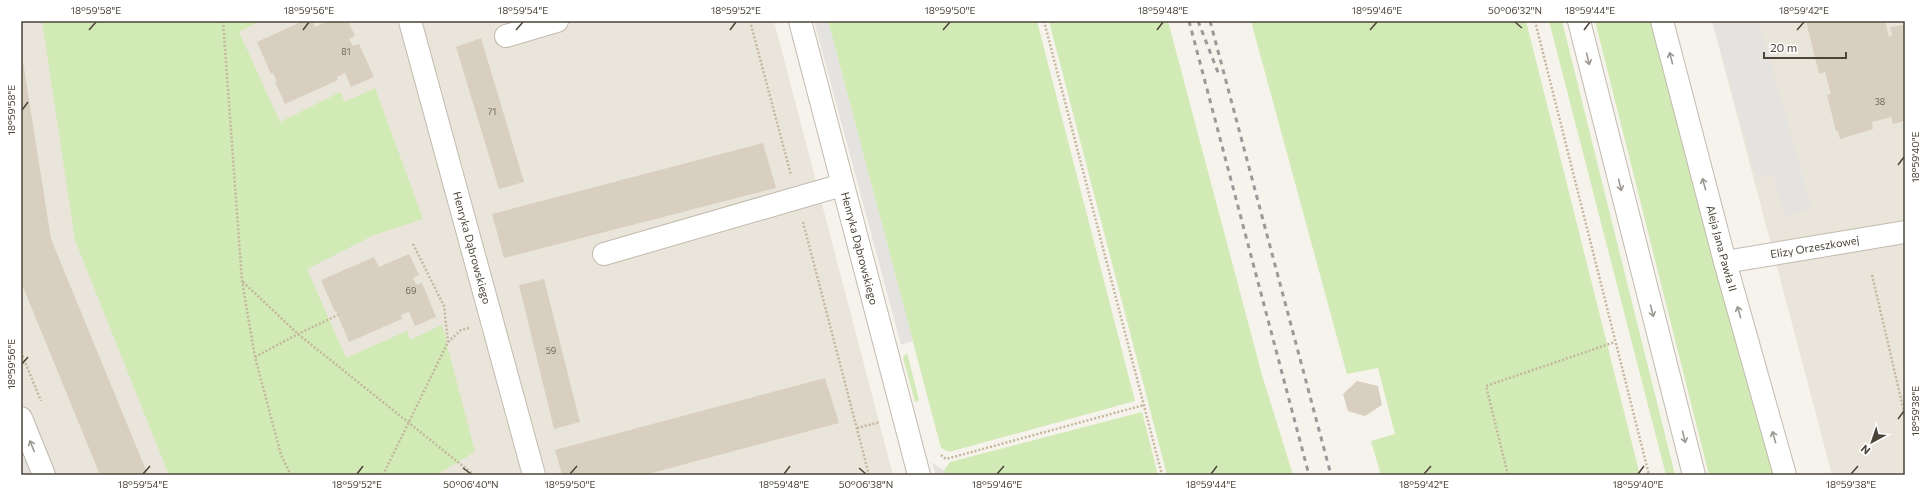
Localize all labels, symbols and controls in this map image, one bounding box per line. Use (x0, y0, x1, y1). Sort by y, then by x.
text: 18°59'58"E (71, 4, 121, 16)
text: 18°59'56"E (284, 4, 334, 16)
text: 18°59'54"E (498, 4, 548, 16)
text: 18°59'52"E (711, 4, 761, 16)
text: 18°59'50"E (925, 4, 975, 16)
text: 18°59'48"E (1138, 4, 1188, 16)
text: 18°59'46"E (1352, 4, 1402, 16)
text: 50°06'32"N (1488, 4, 1542, 16)
text: 18°59'44"E (1565, 4, 1615, 16)
text: 18°59'42"E (1779, 4, 1829, 16)
scale bar (1764, 34, 1846, 60)
text: 20 m (1770, 40, 1797, 54)
house number: 81 (341, 46, 351, 57)
one-way arrow (1585, 52, 1593, 65)
one-way arrow (1667, 52, 1675, 65)
text: 18°59'58"E (5, 85, 17, 135)
house number: 38 (1875, 96, 1885, 107)
house number: 71 (488, 106, 496, 117)
text: 18°59'40"E (1909, 131, 1921, 183)
one-way arrow (1700, 177, 1708, 190)
one-way arrow (1617, 178, 1625, 191)
street label: Henryka Dąbrowskiego (451, 190, 494, 306)
street label: Henryka Dąbrowskiego (839, 190, 881, 306)
street label: Aleja Jana Pawła II (1704, 204, 1740, 293)
street label: Elizy Orzeszkowej (1769, 233, 1860, 260)
house number: 69 (406, 285, 416, 296)
one-way arrow (1649, 304, 1657, 317)
one-way arrow (1735, 306, 1742, 319)
text: 18°59'56"E (5, 339, 17, 389)
house number: 59 (546, 345, 556, 356)
text: 18°59'38"E (1909, 386, 1921, 436)
north arrow (1852, 422, 1892, 462)
one-way arrow (1681, 430, 1689, 443)
one-way arrow (1770, 431, 1778, 444)
one-way arrow (28, 441, 36, 453)
text: N (1858, 442, 1873, 458)
text: 18°59'54"E (118, 478, 168, 490)
text: 18°59'52"E (332, 478, 382, 490)
text: 50°06'40"N (443, 478, 499, 490)
text: 18°59'50"E (545, 478, 595, 490)
text: 18°59'48"E (759, 478, 809, 490)
text: 50°06'38"N (839, 478, 893, 490)
text: 18°59'46"E (972, 478, 1022, 490)
text: 18°59'44"E (1186, 478, 1236, 490)
text: 18°59'42"E (1399, 478, 1449, 490)
text: 18°59'40"E (1612, 478, 1664, 490)
text: 18°59'38"E (1826, 478, 1876, 490)

